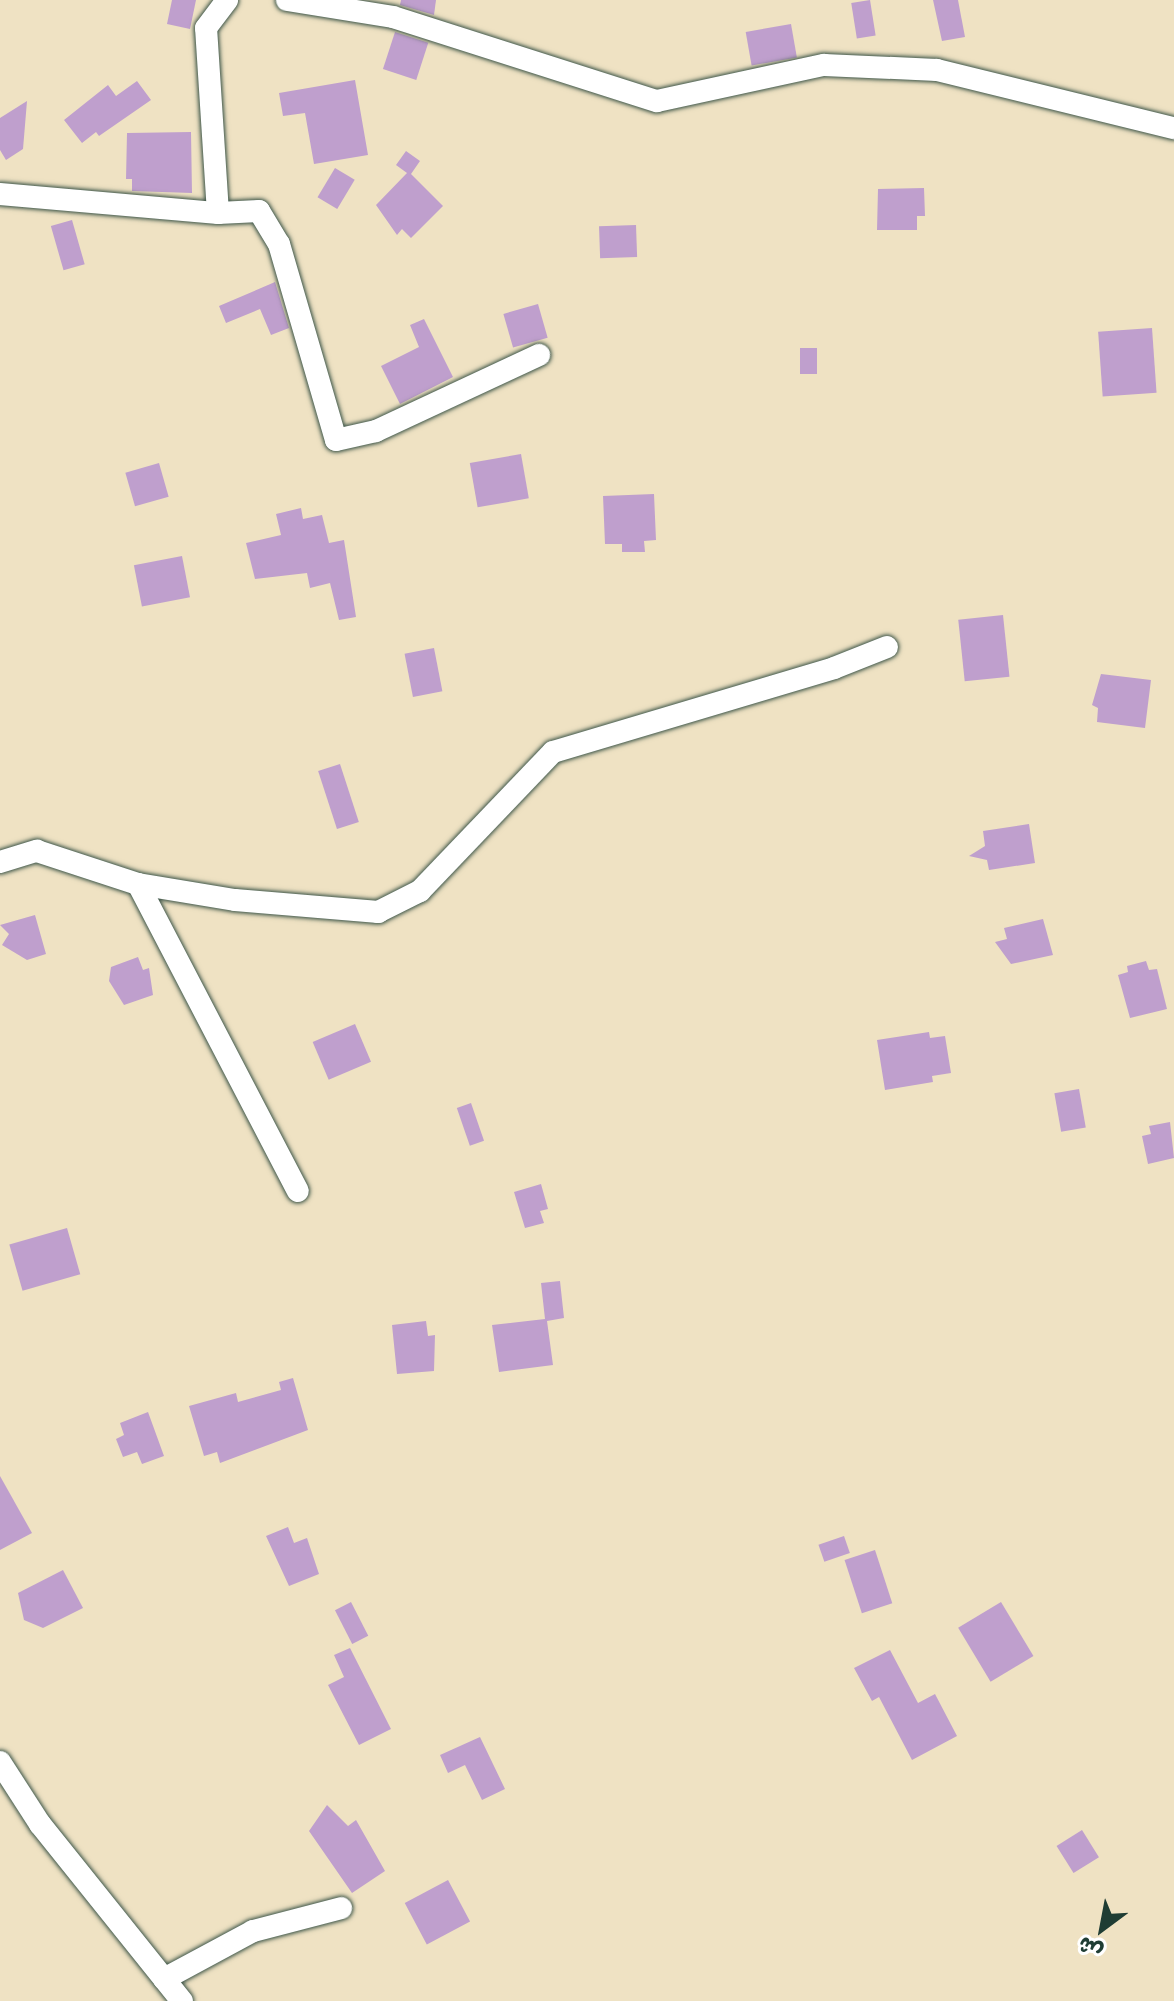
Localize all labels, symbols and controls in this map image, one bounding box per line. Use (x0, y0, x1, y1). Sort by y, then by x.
north arrow (1062, 1889, 1142, 1969)
text: ش (1070, 1929, 1108, 1970)

